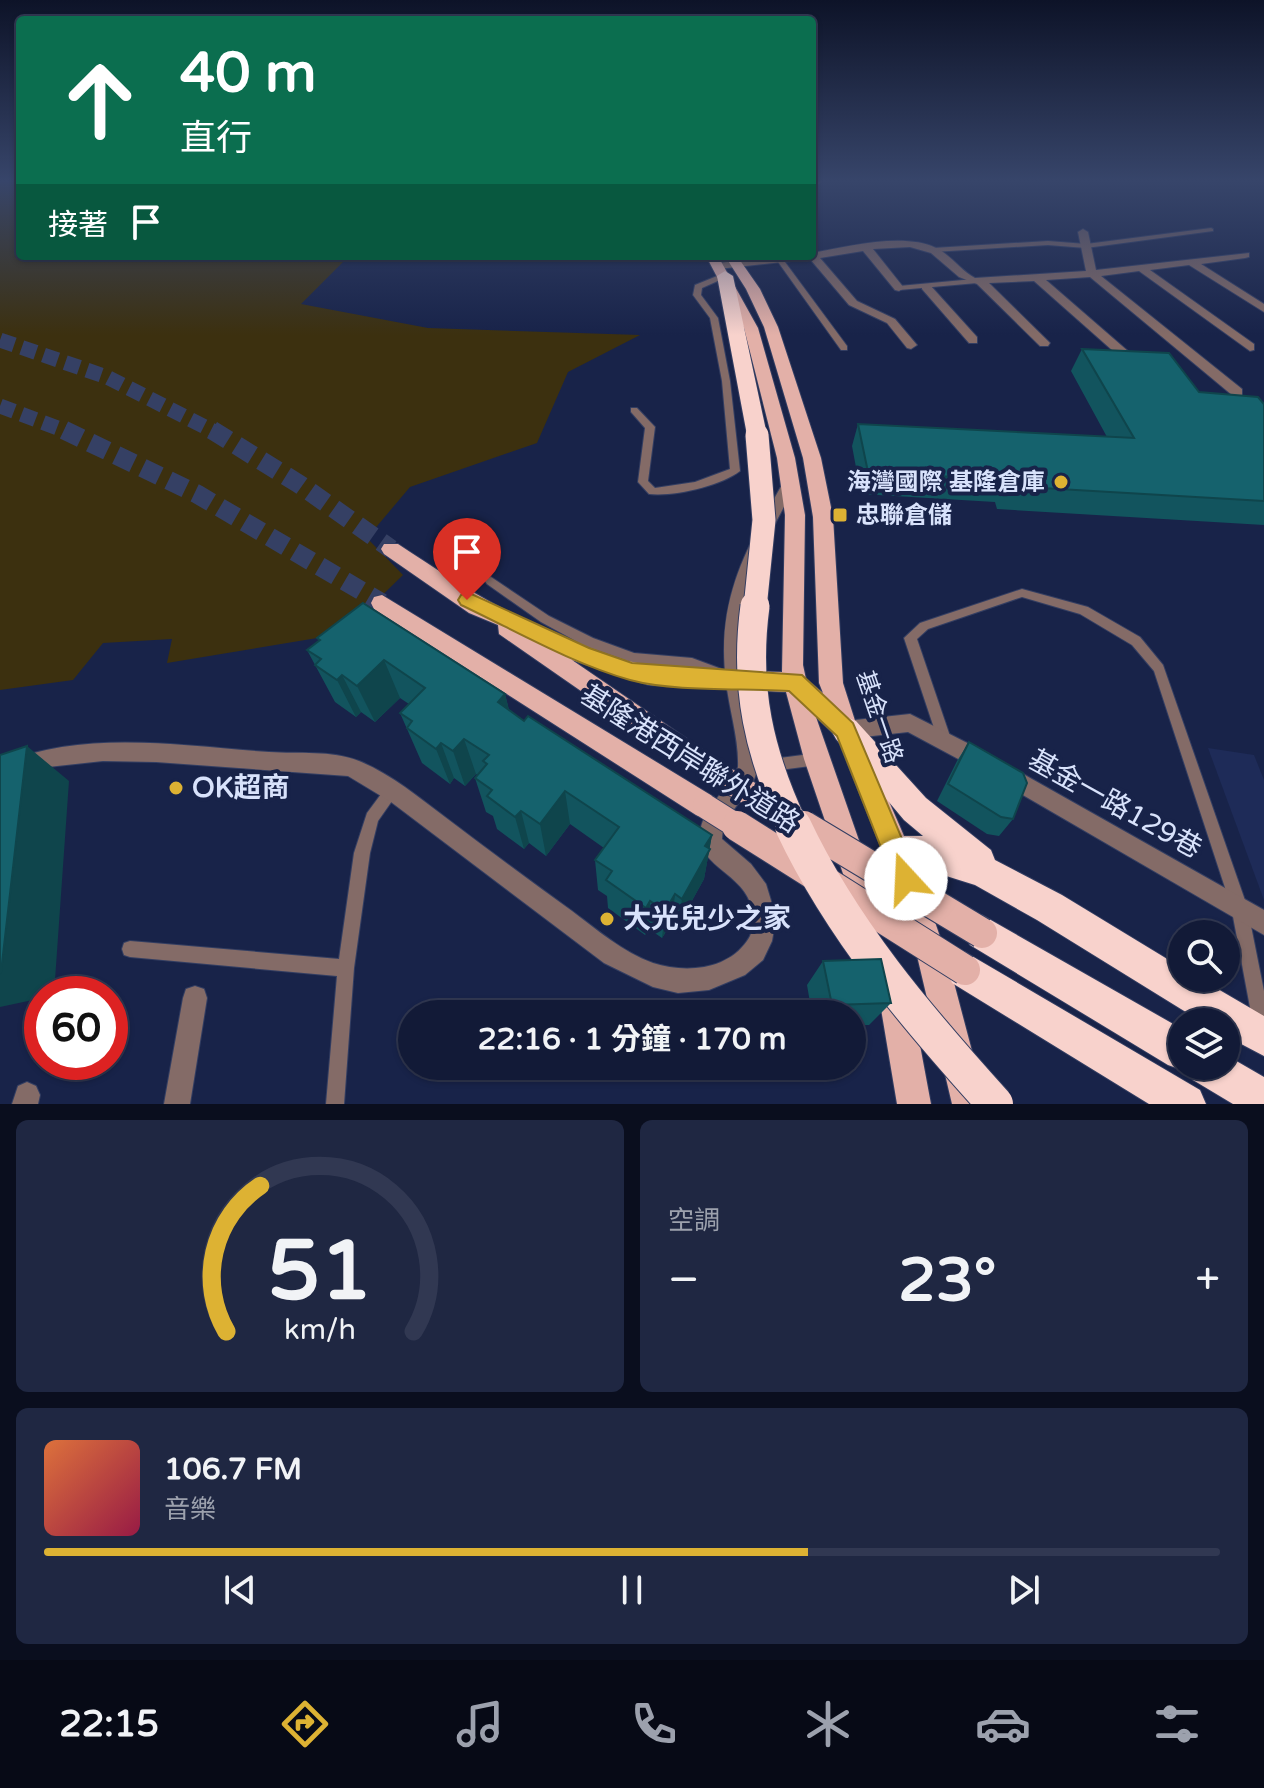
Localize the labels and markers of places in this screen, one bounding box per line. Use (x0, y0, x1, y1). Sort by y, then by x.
place label: 海灣國際 基隆倉庫 (847, 468, 1045, 497)
marker: 海灣國際 基隆倉庫 (1052, 473, 1070, 491)
place label: 忠聯倉儲 (856, 501, 952, 530)
marker: 忠聯倉儲 (831, 506, 849, 524)
pin (433, 518, 501, 600)
place label: OK超商 (192, 771, 290, 805)
marker: OK超商 (167, 779, 185, 797)
place label: 大光兒少之家 (623, 902, 791, 936)
marker: 大光兒少之家 (598, 910, 616, 928)

